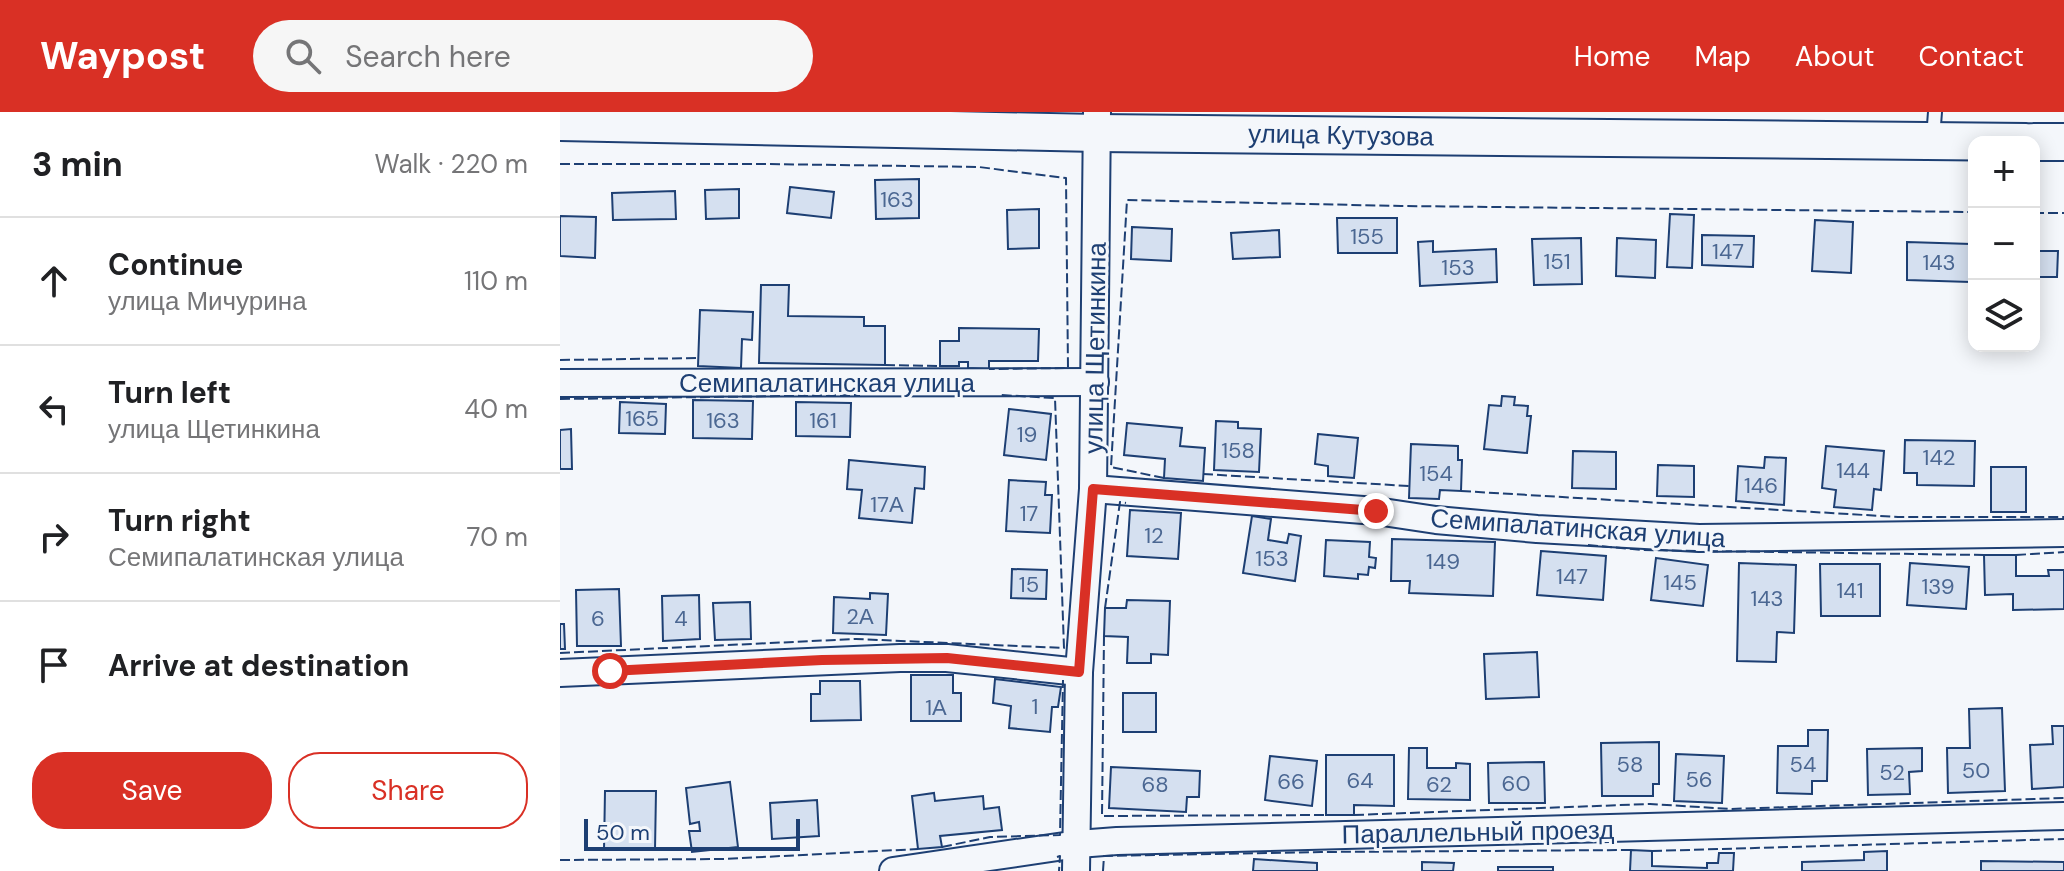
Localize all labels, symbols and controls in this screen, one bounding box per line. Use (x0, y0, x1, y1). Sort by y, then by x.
search box (253, 20, 813, 92)
text: Waypost (40, 31, 205, 81)
icon: search (281, 34, 325, 78)
text: Search here (345, 37, 511, 76)
text: Home (1574, 38, 1650, 75)
text: Map (1694, 38, 1751, 75)
text: About (1795, 38, 1874, 75)
text: Contact (1918, 38, 2024, 75)
street label: улица Кутузова (1248, 116, 1435, 154)
map controls (1968, 136, 2040, 352)
button: + (1968, 136, 2040, 208)
text: 3 min (32, 142, 123, 187)
text: Walk · 220 m (375, 147, 528, 181)
house number: 163 (880, 185, 914, 214)
button: − (1968, 208, 2040, 280)
house number: 155 (1350, 222, 1384, 251)
house number: 147 (1712, 237, 1744, 266)
street label: улица Щетинкина (1076, 241, 1114, 454)
text: Continue (108, 245, 243, 284)
house number: 151 (1543, 247, 1571, 276)
house number: 143 (1922, 248, 1956, 277)
house number: 153 (1441, 253, 1475, 282)
icon: ahead (32, 259, 76, 303)
text: 110 m (464, 264, 528, 298)
button: layers (1968, 280, 2040, 352)
text: улица Мичурина (108, 284, 307, 318)
street label: Семипалатинская улица (679, 366, 975, 400)
text: Turn left (108, 373, 231, 412)
icon: left (32, 387, 76, 431)
text: 40 m (464, 392, 528, 426)
house number: 165 (625, 404, 659, 433)
house number: 163 (706, 406, 740, 435)
house number: 161 (809, 406, 837, 435)
text: улица Щетинкина (108, 412, 320, 446)
house number: 19 (1017, 420, 1037, 449)
house number: 158 (1221, 436, 1255, 465)
house number: 142 (1923, 443, 1955, 472)
house number: 144 (1836, 456, 1870, 485)
house number: 154 (1419, 459, 1453, 488)
house number: 146 (1744, 471, 1778, 500)
house number: 17А (870, 490, 904, 519)
route end (1358, 493, 1394, 529)
house number: 17 (1020, 499, 1038, 528)
text: Turn right (108, 501, 251, 540)
street label: Семипалатинская улица (1429, 501, 1727, 555)
icon: right (32, 515, 76, 559)
text: 70 m (467, 520, 528, 554)
house number: 12 (1144, 521, 1164, 550)
text: Семипалатинская улица (108, 540, 404, 574)
house number: 153 (1255, 544, 1289, 573)
house number: 149 (1426, 547, 1460, 576)
house number: 147 (1556, 562, 1588, 591)
house number: 145 (1663, 568, 1697, 597)
house number: 15 (1019, 570, 1039, 599)
house number: 139 (1921, 572, 1955, 601)
house number: 141 (1836, 576, 1864, 605)
house number: 143 (1750, 584, 1784, 613)
house number: 2А (846, 602, 874, 631)
house number: 6 (591, 604, 605, 633)
house number: 4 (674, 604, 688, 633)
icon: arrive (32, 643, 76, 687)
text: Arrive at destination (108, 646, 409, 685)
route start (592, 653, 628, 689)
house number: 1 (1032, 692, 1038, 721)
house number: 1А (925, 693, 947, 722)
house number: 58 (1617, 750, 1643, 779)
house number: 54 (1790, 750, 1816, 779)
button: Save (32, 752, 272, 829)
button: Share (288, 752, 528, 829)
house number: 50 (1962, 756, 1990, 785)
house number: 52 (1879, 758, 1905, 787)
house number: 56 (1685, 765, 1713, 794)
house number: 64 (1346, 766, 1374, 795)
house number: 66 (1277, 767, 1305, 796)
house number: 60 (1502, 769, 1530, 798)
house number: 68 (1141, 770, 1169, 799)
house number: 62 (1426, 770, 1452, 799)
street label: Параллельный проезд (1341, 813, 1615, 851)
scale bar (584, 815, 800, 851)
text: 50 m (596, 818, 650, 847)

